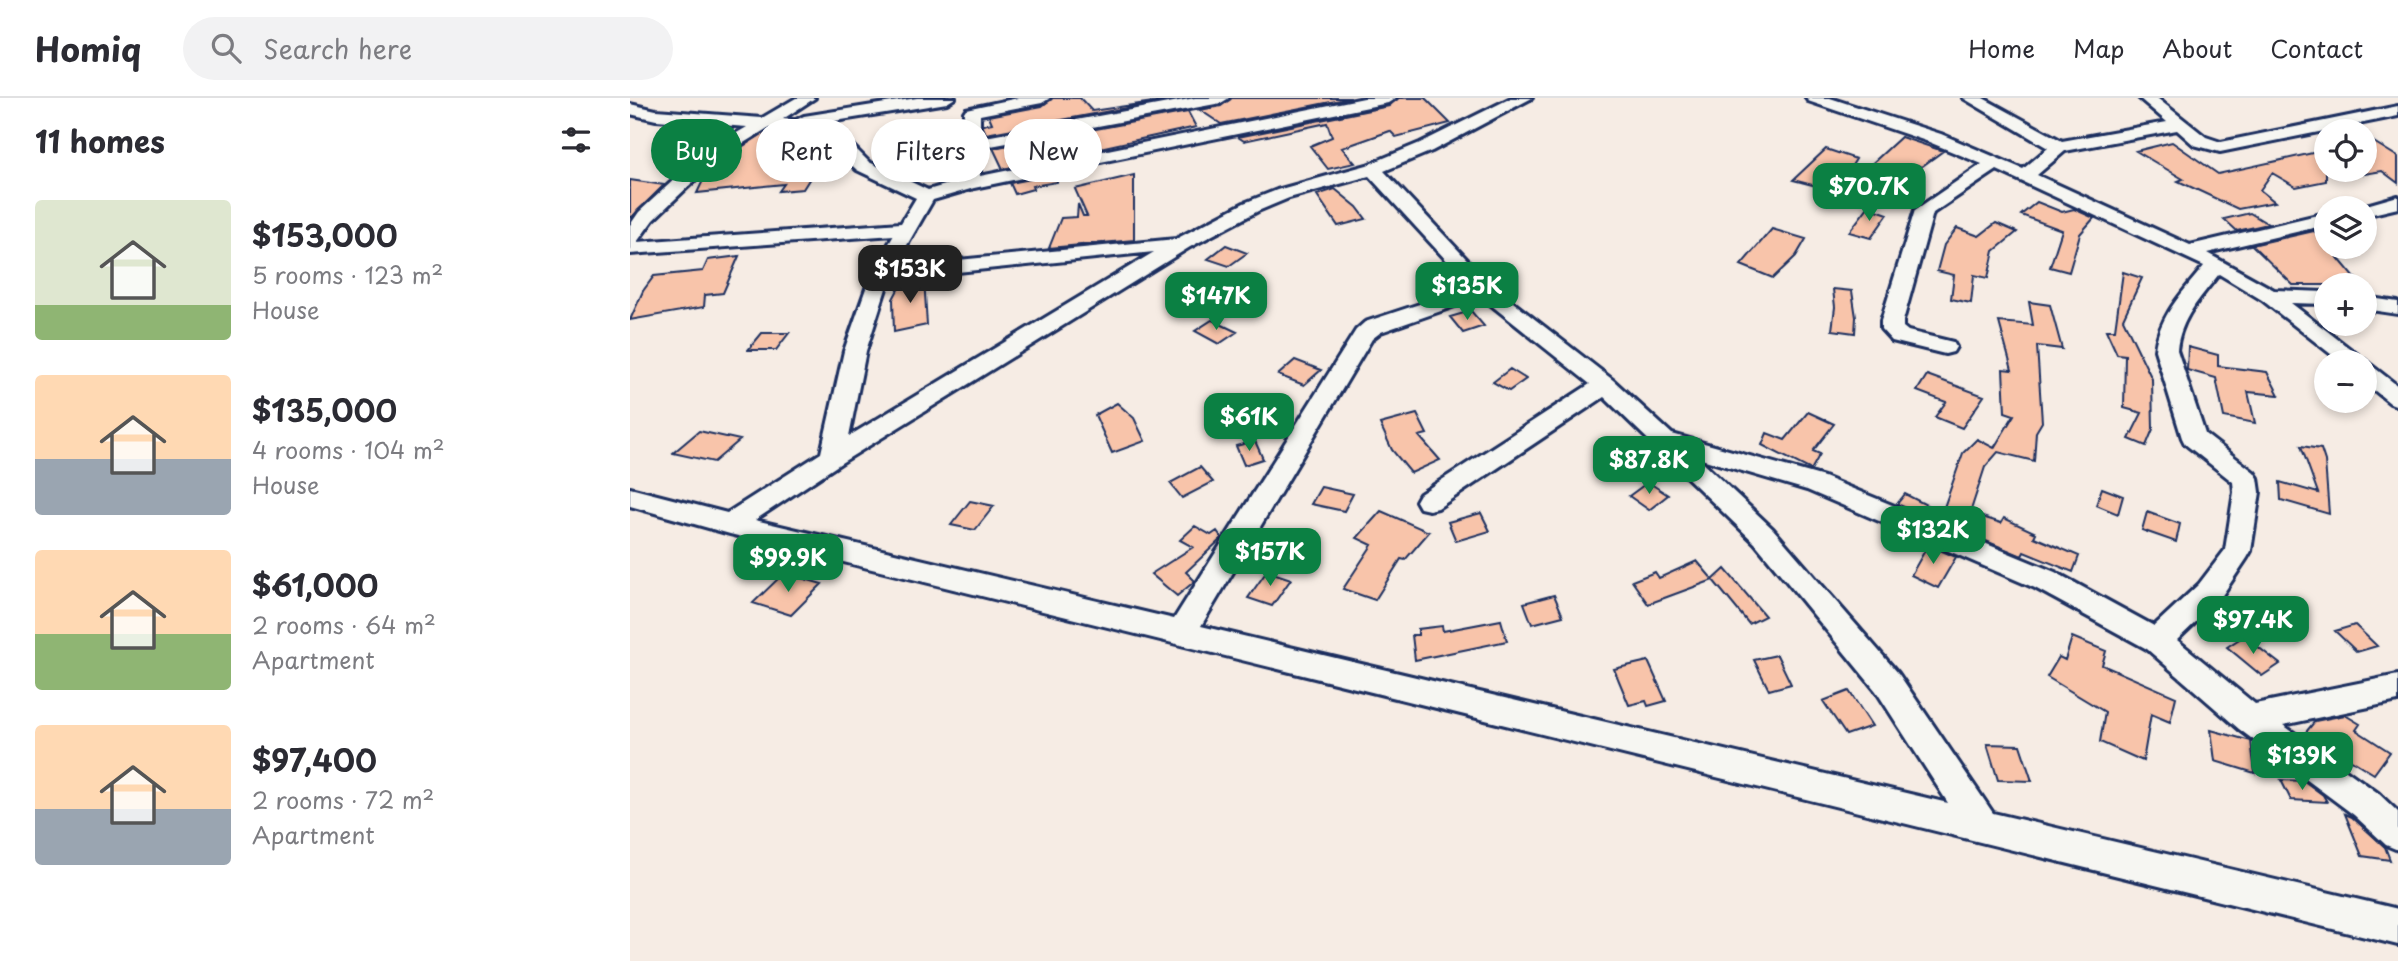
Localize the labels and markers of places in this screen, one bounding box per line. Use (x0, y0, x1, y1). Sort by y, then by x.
pin: $70.7K (1812, 164, 1926, 223)
pin: $153K (861, 246, 959, 305)
pin: $135K (1418, 262, 1516, 322)
pin: $147K (1167, 272, 1265, 332)
pin: $61K (1208, 394, 1290, 453)
pin: $87.8K (1592, 436, 1706, 496)
pin: $132K (1884, 506, 1982, 566)
pin: $157K (1221, 528, 1319, 588)
pin: $99.9K (731, 534, 845, 594)
pin: $97.4K (2196, 596, 2310, 656)
pin: $139K (2253, 732, 2351, 792)

